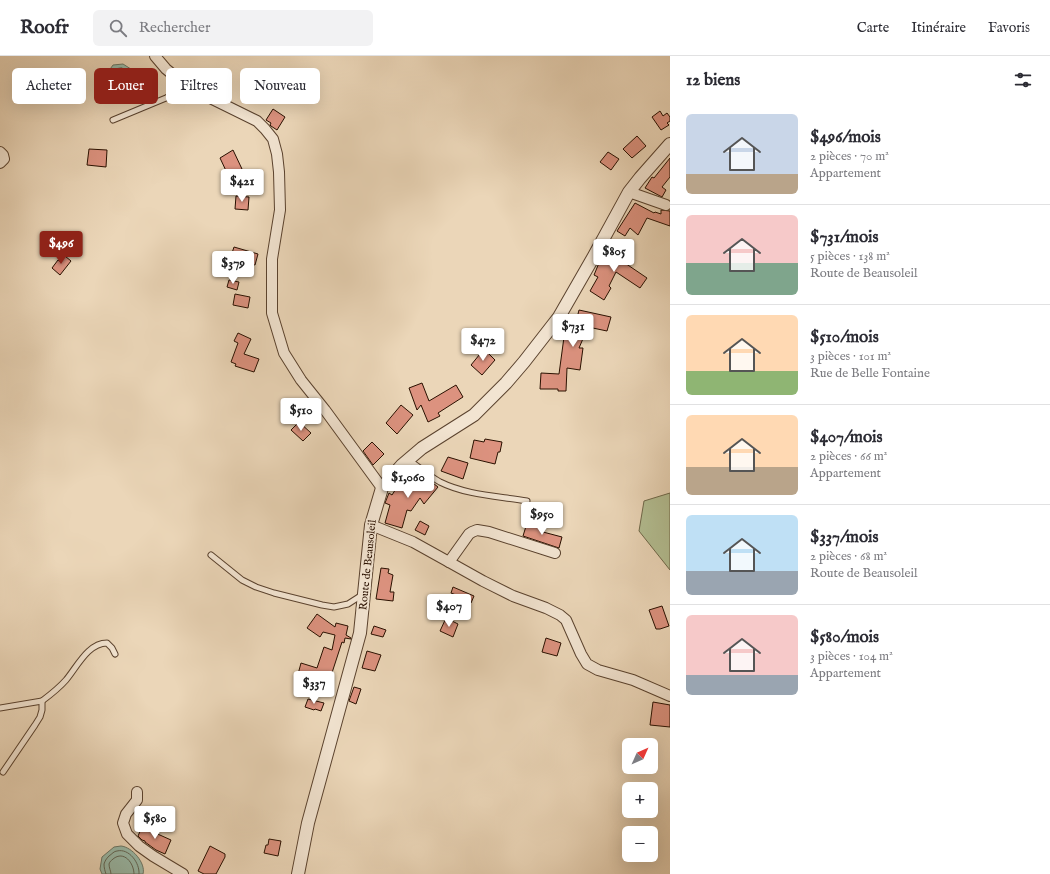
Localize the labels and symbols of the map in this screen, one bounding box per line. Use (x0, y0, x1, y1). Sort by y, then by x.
pin: $421 (218, 169, 266, 203)
pin: $496 (37, 231, 85, 265)
pin: $805 (590, 239, 638, 273)
pin: $379 (209, 251, 257, 285)
pin: $731 (549, 314, 597, 348)
pin: $472 (459, 328, 507, 362)
pin: $510 (277, 398, 325, 432)
pin: $1,060 (375, 465, 441, 499)
pin: $950 (518, 502, 566, 536)
street label: Route de Beausoleil (356, 519, 380, 611)
pin: $407 (425, 594, 473, 628)
pin: $337 (290, 671, 338, 705)
north arrow (622, 738, 658, 774)
pin: $580 (131, 806, 179, 840)

